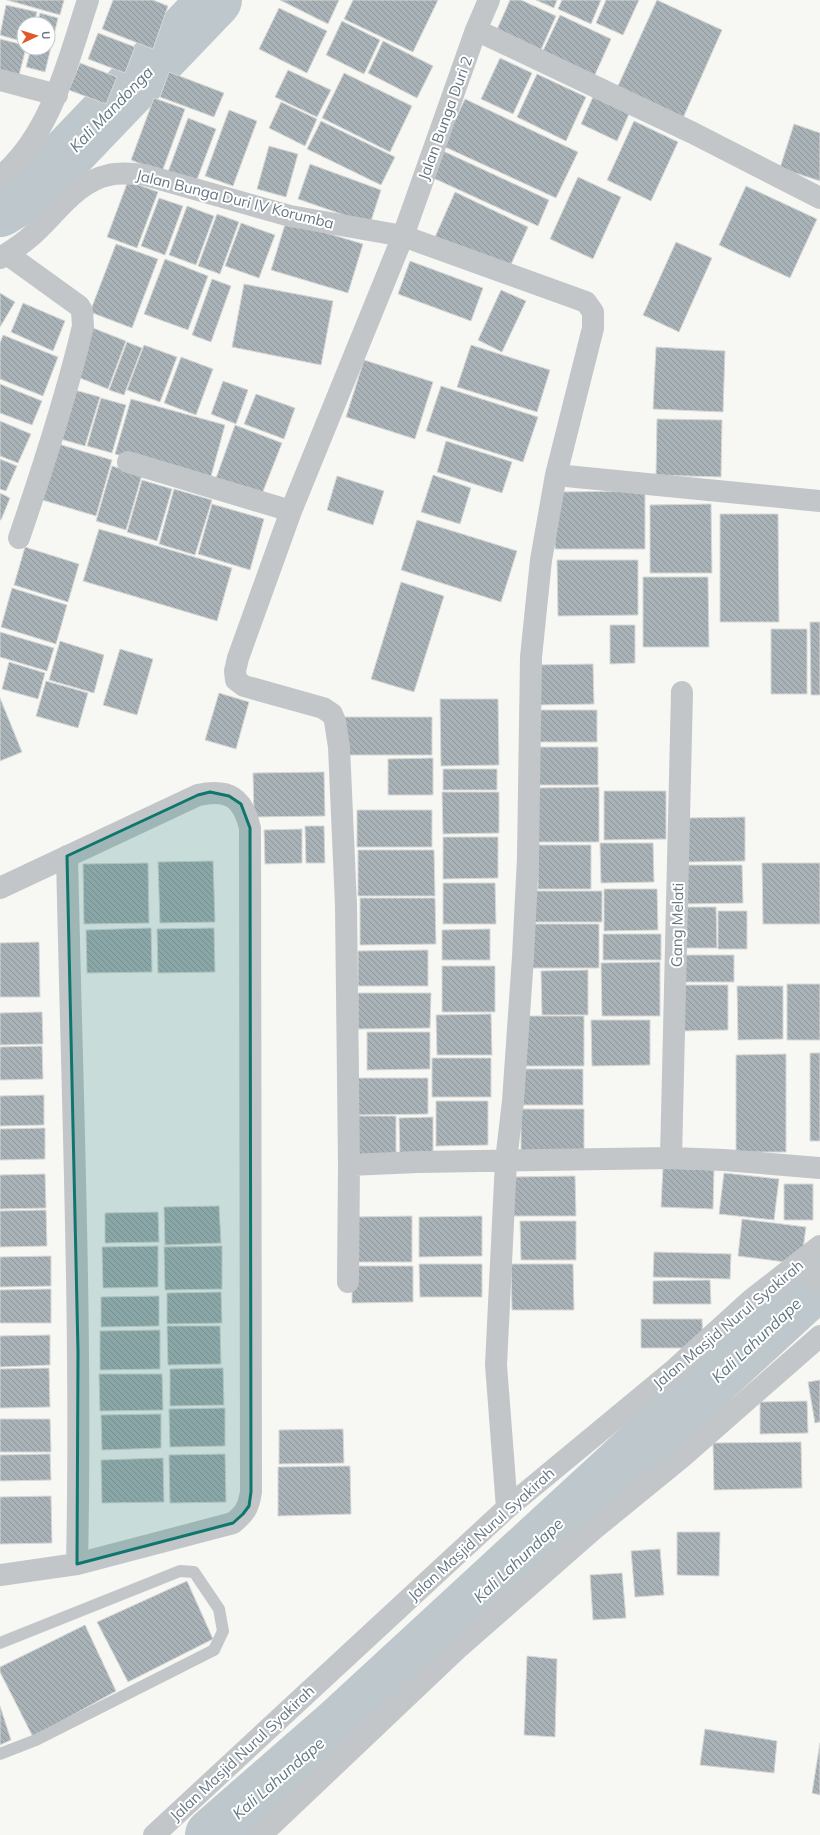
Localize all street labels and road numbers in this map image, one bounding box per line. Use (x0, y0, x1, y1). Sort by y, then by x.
street label: Jalan Bunga Duri 2 (414, 53, 476, 183)
street label: Jalan Bunga Duri IV Korumba (134, 165, 336, 233)
street label: Gang Melati (667, 883, 687, 967)
street label: Jalan Masjid Nurul Syakirah (649, 1255, 807, 1393)
street label: Jalan Masjid Nurul Syakirah (404, 1463, 558, 1605)
street label: Jalan Masjid Nurul Syakirah (166, 1681, 318, 1825)

